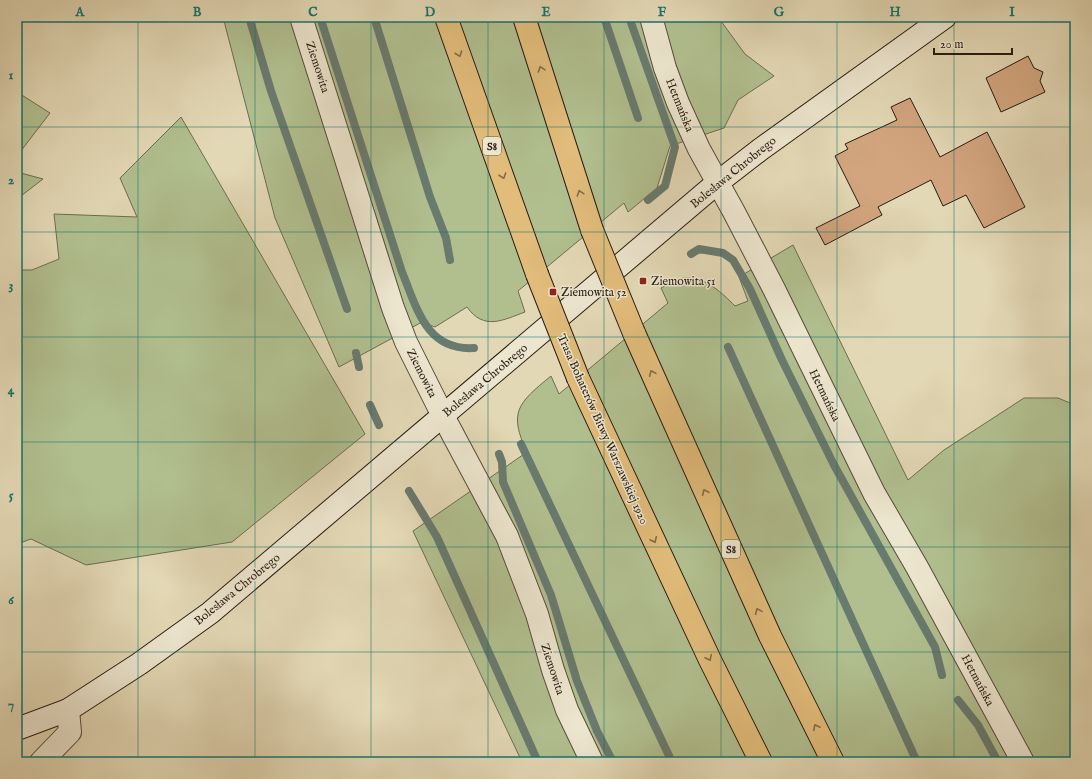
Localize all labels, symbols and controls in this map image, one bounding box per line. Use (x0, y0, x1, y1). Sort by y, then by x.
text: A (75, 4, 86, 21)
text: B (193, 4, 202, 21)
text: C (308, 4, 318, 21)
text: D (425, 4, 436, 21)
text: E (541, 4, 551, 21)
text: F (658, 4, 667, 21)
text: G (774, 4, 785, 21)
text: H (889, 4, 901, 21)
text: I (1009, 4, 1015, 21)
scale bar (934, 30, 1012, 56)
text: 20 m (940, 37, 963, 52)
street label: Ziemowita (302, 40, 333, 95)
one-way arrow (455, 50, 463, 57)
one-way arrow (537, 66, 546, 73)
text: 1 (9, 67, 14, 84)
street label: Hetmańska (662, 76, 697, 135)
street label: Bolesława Chrobrego (687, 133, 780, 212)
road number: S8 (483, 137, 501, 155)
text: 2 (8, 172, 14, 189)
one-way arrow (498, 173, 506, 180)
one-way arrow (577, 189, 585, 196)
place label: Ziemowita 51 (651, 274, 715, 289)
marker: Ziemowita 51 (638, 276, 648, 286)
text: 3 (9, 277, 14, 294)
place label: Ziemowita 52 (561, 285, 627, 300)
marker: Ziemowita 52 (548, 287, 558, 297)
street label: Trasa Bohaterów Bitwy Warszawskiej 1920 (554, 332, 652, 527)
street label: Bolesława Chrobrego (440, 340, 531, 420)
street label: Ziemowita (403, 346, 441, 401)
street label: Hetmańska (805, 367, 844, 425)
one-way arrow (649, 370, 657, 378)
text: 4 (8, 382, 15, 399)
text: 5 (9, 487, 14, 504)
one-way arrow (702, 489, 710, 496)
one-way arrow (649, 536, 657, 544)
road number: S8 (722, 540, 740, 558)
street label: Bolesława Chrobrego (191, 550, 284, 629)
text: 6 (8, 592, 14, 609)
one-way arrow (755, 607, 763, 614)
street label: Ziemowita (537, 642, 568, 697)
street label: Hetmańska (958, 652, 998, 709)
one-way arrow (704, 654, 712, 661)
text: 7 (8, 697, 14, 714)
one-way arrow (813, 724, 821, 731)

